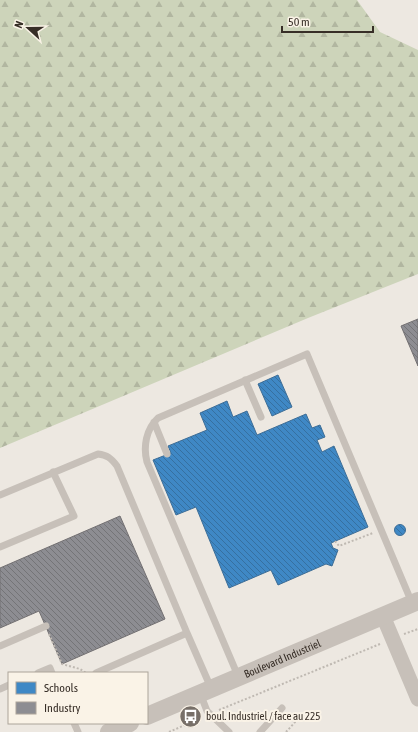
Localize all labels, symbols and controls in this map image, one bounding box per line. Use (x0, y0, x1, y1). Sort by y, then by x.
north arrow (8, 8, 48, 48)
scale bar (282, 8, 373, 34)
text: 50 m (288, 15, 310, 29)
text: N (12, 19, 25, 30)
street label: Boulevard Industriel (242, 637, 323, 680)
legend (8, 672, 148, 724)
text: Schools (44, 681, 78, 695)
text: Industry (44, 701, 81, 715)
bus stop icon: boul. Industriel / face au 225 (177, 703, 203, 729)
place label: boul. Industriel / face au 225 (206, 710, 320, 722)

